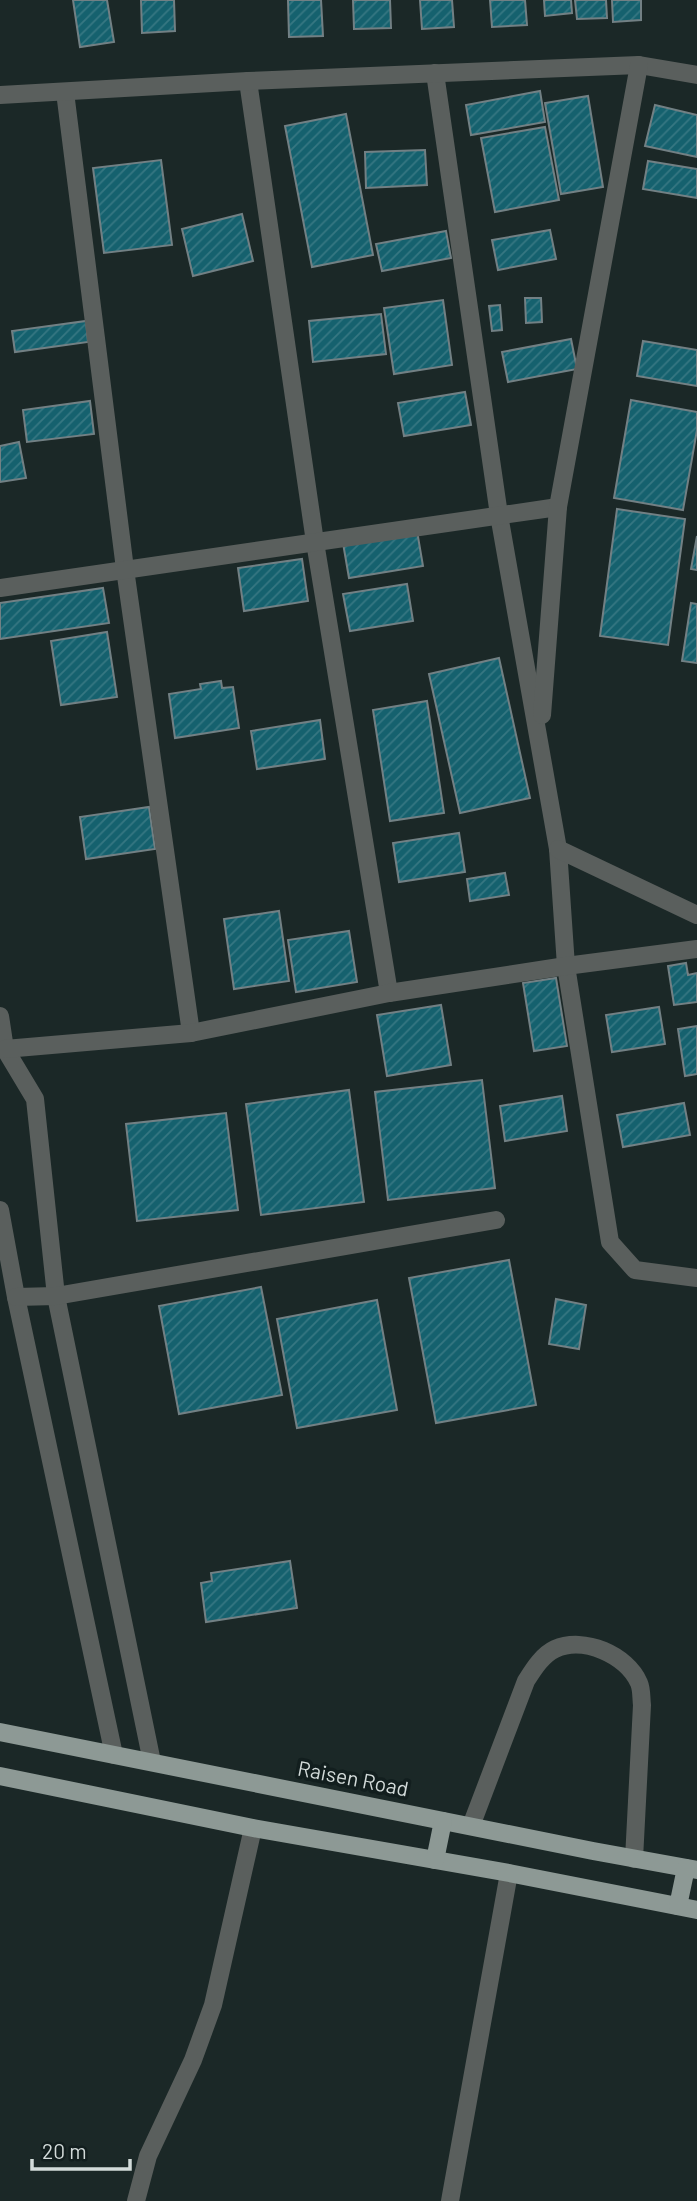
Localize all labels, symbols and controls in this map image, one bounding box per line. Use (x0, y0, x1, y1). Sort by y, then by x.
street label: Raisen Road (296, 1755, 411, 1801)
scale bar (32, 2128, 130, 2172)
text: 20 m (42, 2138, 87, 2163)

